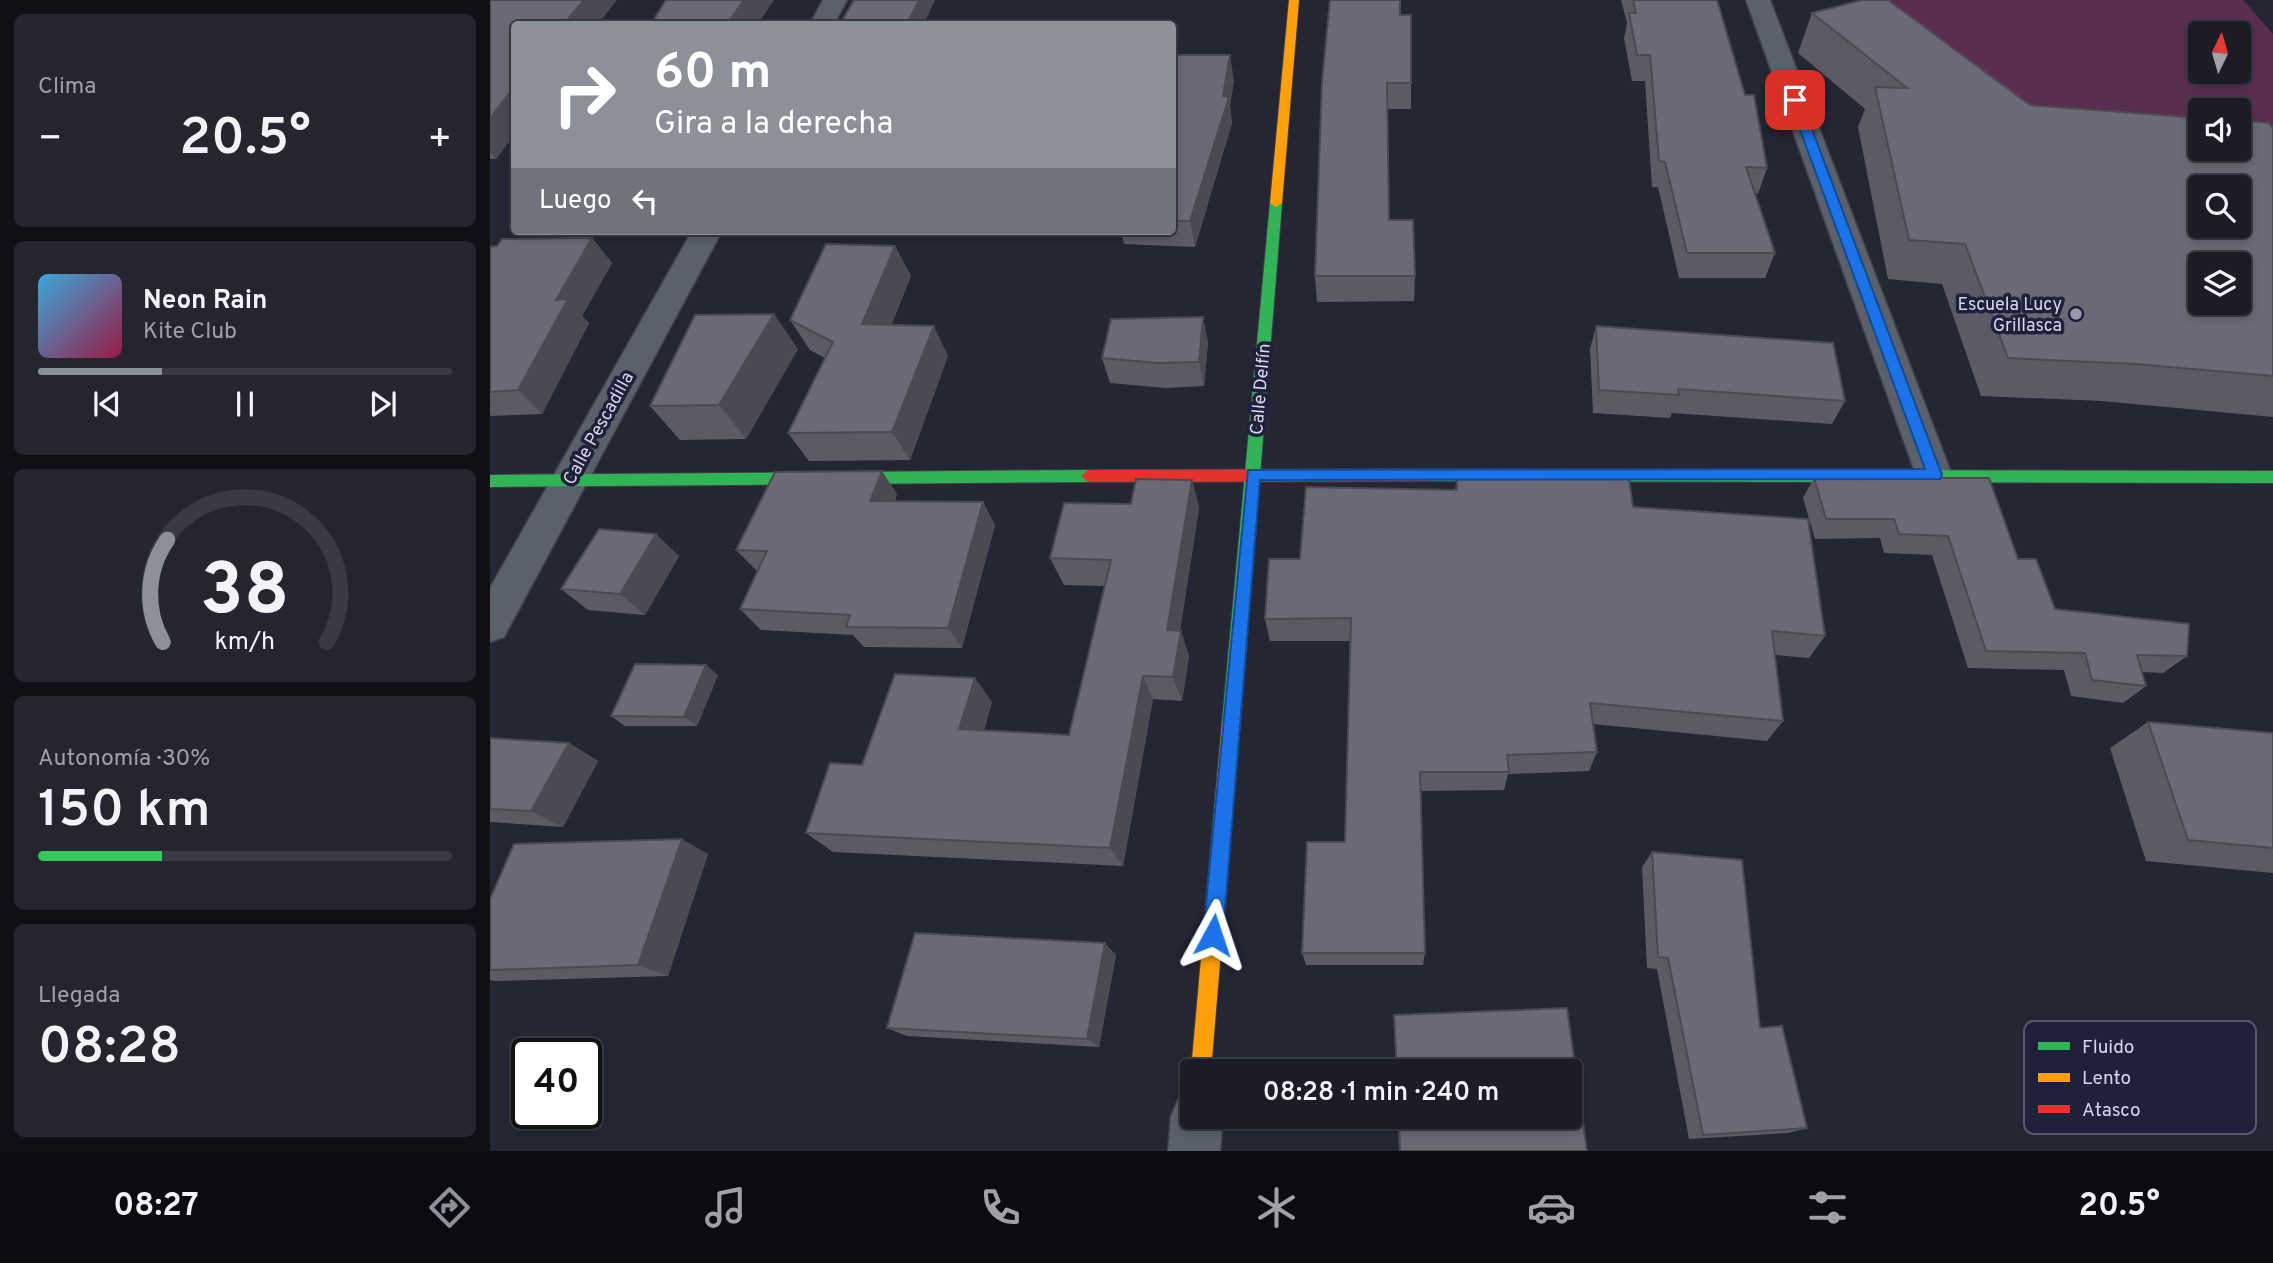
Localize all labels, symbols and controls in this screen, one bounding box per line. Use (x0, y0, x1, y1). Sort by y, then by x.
north arrow (2188, 21, 2250, 84)
map controls (2188, 21, 2251, 315)
text: 60 m (654, 44, 772, 106)
icon: right (539, 49, 630, 140)
pin (1765, 70, 1825, 130)
text: Clima (38, 73, 96, 102)
icon: arrive (1776, 81, 1814, 119)
button: sound (2188, 98, 2251, 161)
text: Gira a la derecha (654, 105, 893, 145)
text: 20.5° (179, 107, 311, 173)
text: − (38, 116, 63, 165)
text: + (427, 116, 452, 165)
button: search (2188, 175, 2251, 238)
icon: left (626, 182, 664, 220)
text: Luego (539, 185, 612, 218)
button: layers (2188, 252, 2251, 315)
text: Neon Rain (143, 285, 268, 318)
place label: Escuela Lucy Grillasca (1958, 294, 2062, 338)
marker: Escuela Lucy Grillasca (2068, 306, 2084, 322)
text: Kite Club (143, 318, 237, 347)
street label: Calle Delfín (1246, 342, 1277, 436)
street label: Calle Pescadilla (559, 368, 640, 489)
icon: previous (88, 385, 126, 423)
icon: pause (226, 385, 264, 423)
icon: next (364, 385, 402, 423)
text: 38 (200, 548, 290, 640)
text: km/h (215, 626, 275, 658)
text: Autonomía · 30% (38, 745, 210, 774)
text: 150 km (38, 779, 211, 845)
position arrow (1176, 898, 1250, 972)
text: Llegada (38, 982, 120, 1011)
text: 08:28 (38, 1016, 181, 1082)
legend (2024, 1021, 2256, 1134)
text: Fluido (2082, 1036, 2134, 1060)
speed limit sign: 40 (511, 1038, 602, 1129)
text: Lento (2082, 1067, 2131, 1091)
text: 08:28 · 1 min · 240 m (1263, 1077, 1499, 1110)
text: Atasco (2082, 1099, 2141, 1123)
icon: directions (425, 1183, 474, 1232)
icon: music (701, 1183, 750, 1232)
icon: phone (976, 1183, 1025, 1232)
icon: climate (1252, 1183, 1301, 1232)
icon: car (1527, 1183, 1576, 1232)
icon: filters (1803, 1183, 1852, 1232)
text: 08:27 (113, 1187, 199, 1227)
text: 20.5° (2078, 1187, 2160, 1227)

